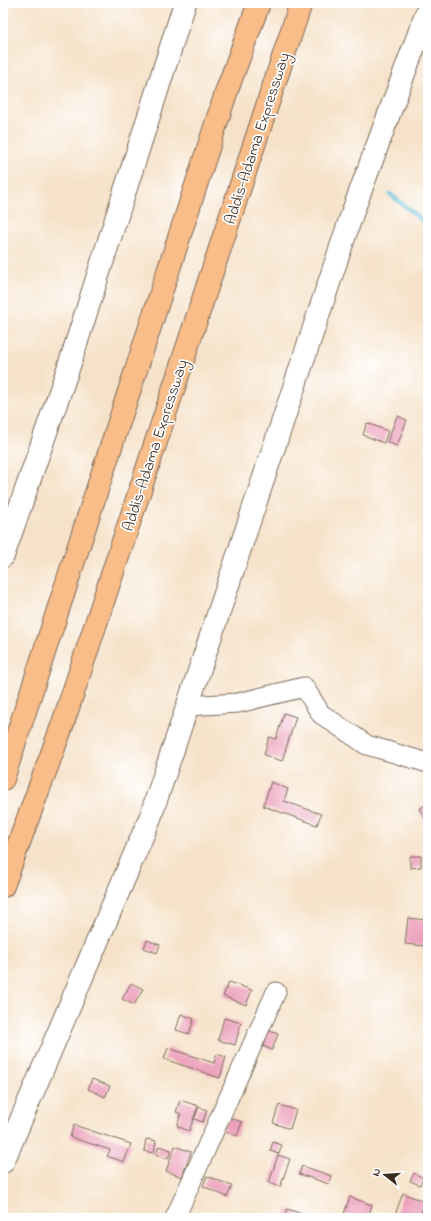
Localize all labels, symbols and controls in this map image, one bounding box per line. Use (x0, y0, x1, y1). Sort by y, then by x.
street label: Addis-Adama Expressway (219, 49, 297, 228)
street label: Addis-Adama Expressway (117, 356, 195, 535)
north arrow (365, 1155, 405, 1195)
text: N (368, 1166, 385, 1178)

